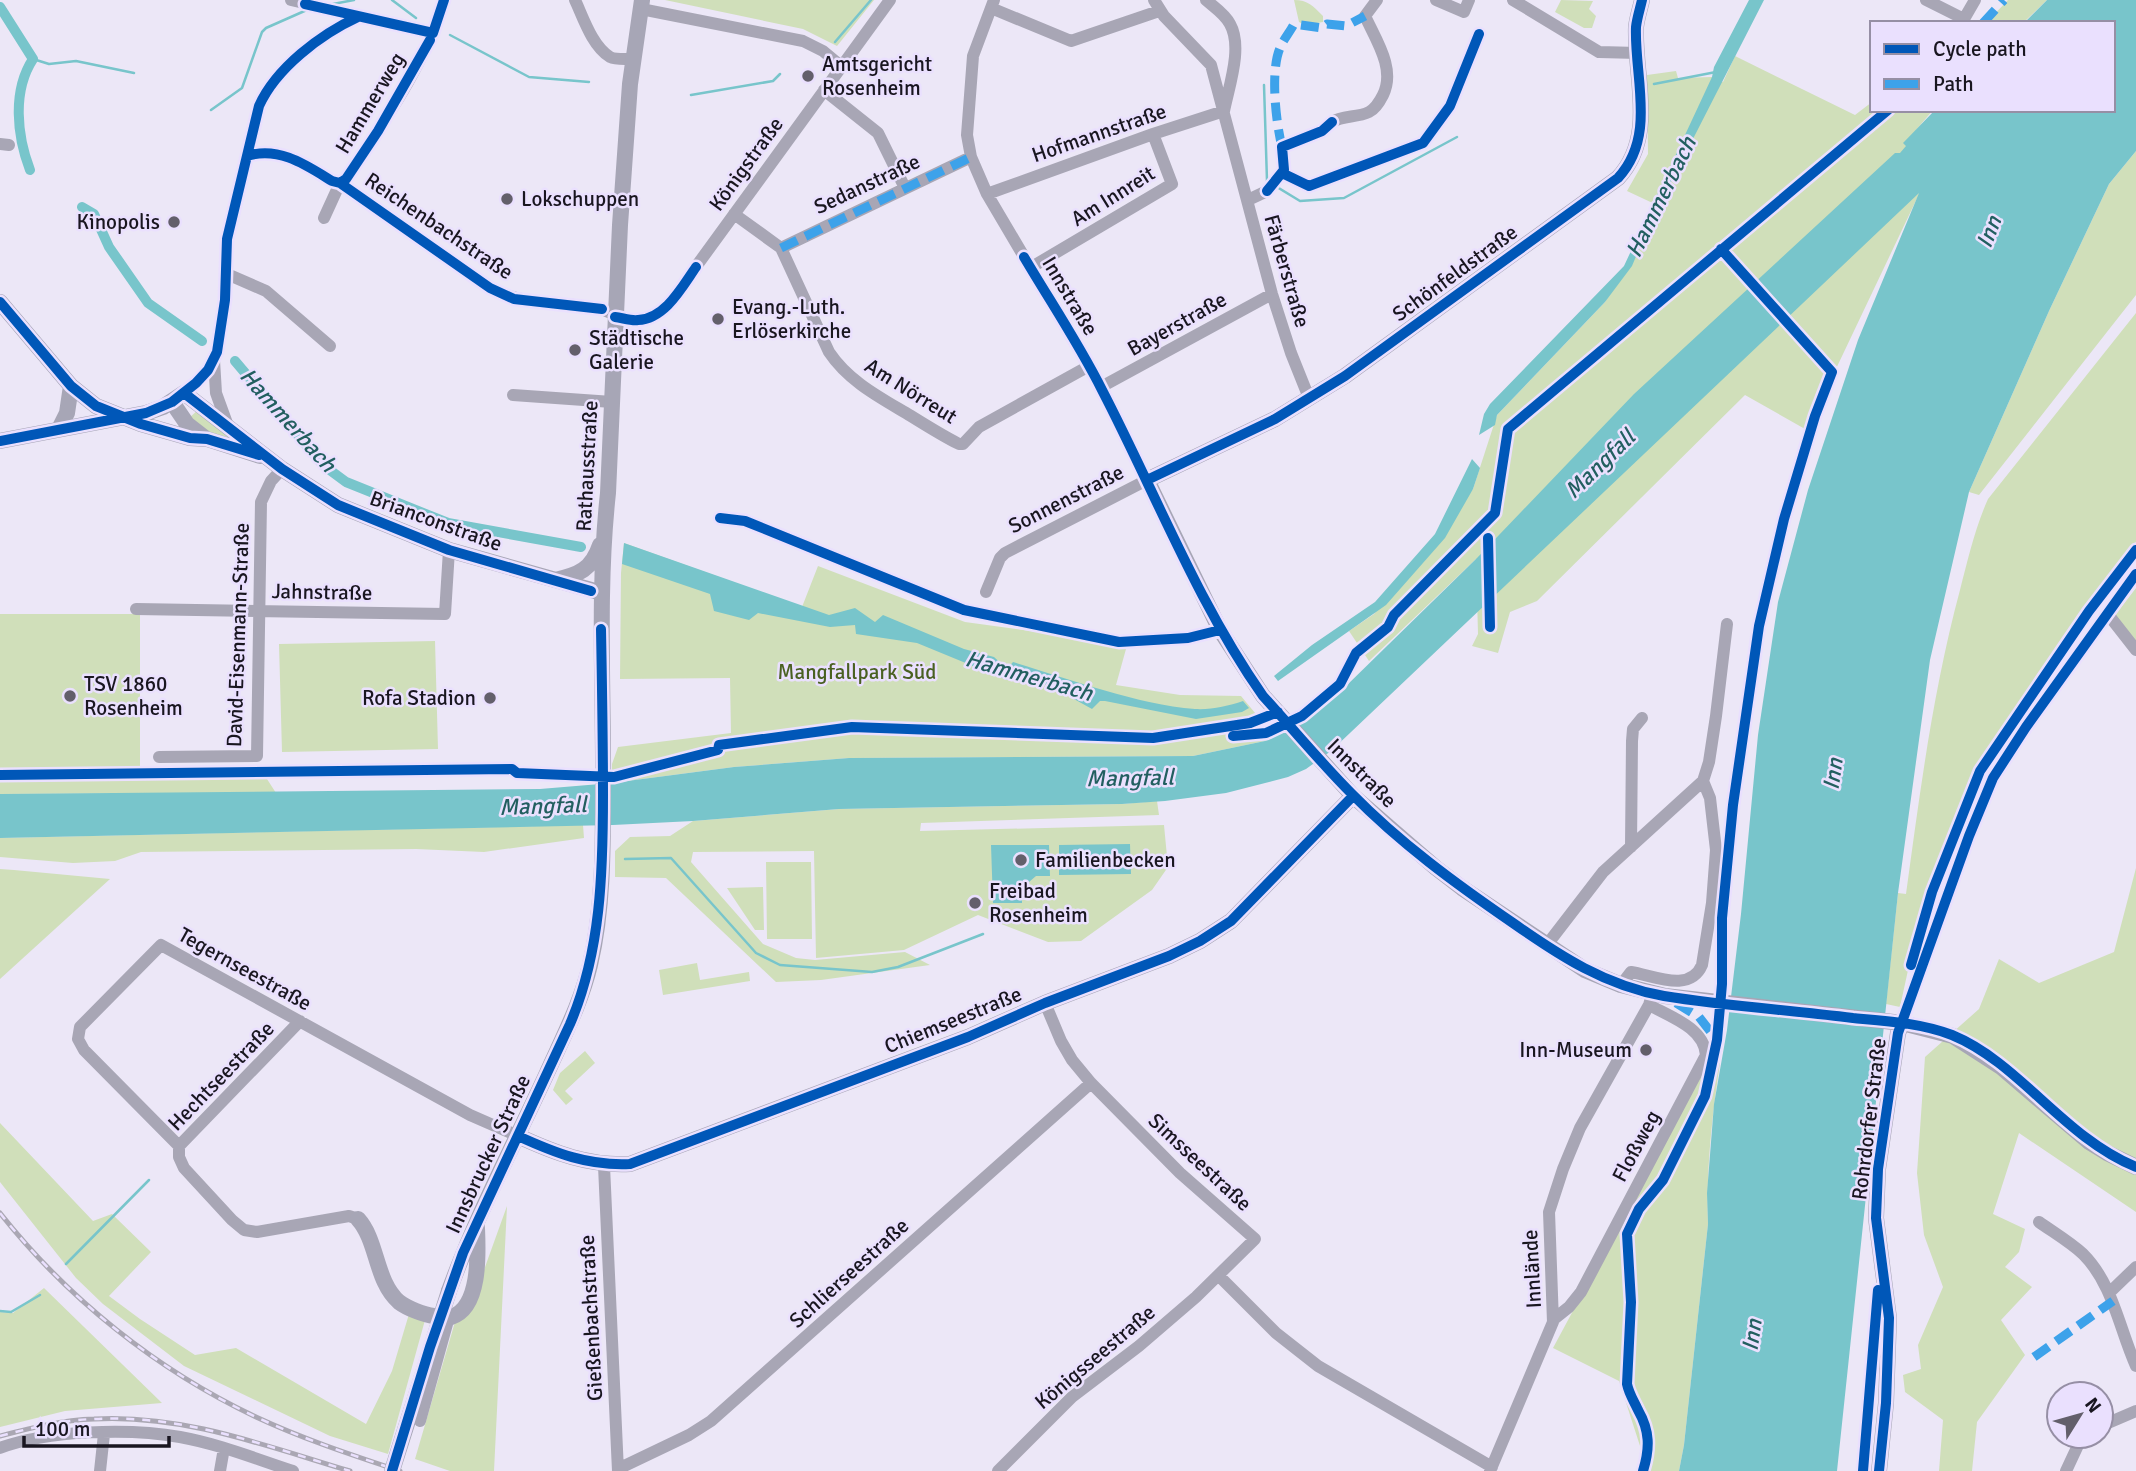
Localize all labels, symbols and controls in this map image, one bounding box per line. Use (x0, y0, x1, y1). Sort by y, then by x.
legend (1870, 21, 2115, 112)
text: Cycle path (1933, 36, 2027, 62)
street label: Hammerweg (330, 48, 410, 158)
place label: Amtsgericht Rosenheim (822, 51, 932, 101)
marker: Amtsgericht Rosenheim (800, 68, 816, 84)
text: Path (1933, 71, 1974, 97)
street label: Hofmannstraße (1028, 98, 1170, 168)
street label: Königstraße (703, 112, 789, 216)
water label: Hammerbach (1619, 131, 1703, 262)
street label: Sedanstraße (810, 148, 924, 220)
street label: Am Innreit (1066, 160, 1160, 232)
street label: Reichenbachstraße (360, 167, 518, 285)
place label: Lokschuppen (521, 186, 639, 212)
marker: Lokschuppen (499, 191, 515, 207)
place label: Kinopolis (76, 209, 160, 235)
street label: Färberstraße (1258, 211, 1316, 331)
water label: Inn (1970, 211, 2009, 252)
marker: Kinopolis (166, 214, 182, 230)
street label: Schönfeldstraße (1387, 219, 1523, 327)
street label: Innstraße (1036, 252, 1104, 340)
street label: Bayerstraße (1123, 286, 1231, 362)
place label: Evang.-Luth. Erlöserkirche (732, 294, 851, 344)
marker: Evang.-Luth. Erlöserkirche (710, 311, 726, 327)
place label: Städtische Galerie (589, 325, 684, 375)
marker: Städtische Galerie (567, 342, 583, 358)
street label: Am Nörreut (860, 352, 962, 430)
water label: Hammerbach (233, 362, 344, 479)
street label: Rathausstraße (571, 400, 603, 532)
water label: Mangfall (1558, 422, 1643, 505)
street label: Sonnenstraße (1004, 459, 1128, 539)
street label: Brianconstraße (366, 485, 506, 557)
street label: David-Eisenmann-Straße (221, 522, 255, 748)
street label: Jahnstraße (271, 578, 373, 606)
water label: Hammerbach (962, 644, 1097, 708)
park label: Mangfallpark Süd (778, 659, 936, 685)
place label: TSV 1860 Rosenheim (84, 671, 183, 721)
place label: Rofa Stadion (362, 685, 476, 711)
marker: TSV 1860 Rosenheim (62, 688, 78, 704)
marker: Rofa Stadion (482, 690, 498, 706)
street label: Innstraße (1322, 733, 1402, 813)
water label: Inn (1816, 755, 1850, 792)
water label: Mangfall (1086, 763, 1176, 793)
water label: Mangfall (499, 790, 589, 822)
place label: Familienbecken (1035, 847, 1176, 873)
marker: Familienbecken (1013, 852, 1029, 868)
place label: Freibad Rosenheim (989, 878, 1088, 928)
marker: Freibad Rosenheim (967, 895, 983, 911)
street label: Tegernseestraße (174, 922, 316, 1016)
street label: Chiemseestraße (881, 981, 1025, 1059)
street label: Hechtseestraße (162, 1016, 280, 1136)
street label: Rohrdorfer Straße (1846, 1036, 1892, 1202)
place label: Inn-Museum (1519, 1037, 1632, 1063)
marker: Inn-Museum (1638, 1042, 1654, 1058)
street label: Innsbrucker Straße (440, 1070, 536, 1238)
street label: Floßweg (1606, 1106, 1666, 1186)
street label: Simsseestraße (1143, 1108, 1257, 1216)
street label: Schlierseestraße (784, 1213, 914, 1333)
street label: Innlände (1517, 1229, 1547, 1309)
street label: Gießenbachstraße (574, 1234, 608, 1402)
street label: Königsseestraße (1030, 1299, 1160, 1415)
water label: Inn (1735, 1316, 1769, 1353)
north arrow (2045, 1380, 2115, 1450)
text: N (2079, 1393, 2106, 1418)
scale bar (24, 1404, 170, 1448)
text: 100 m (35, 1416, 90, 1442)

